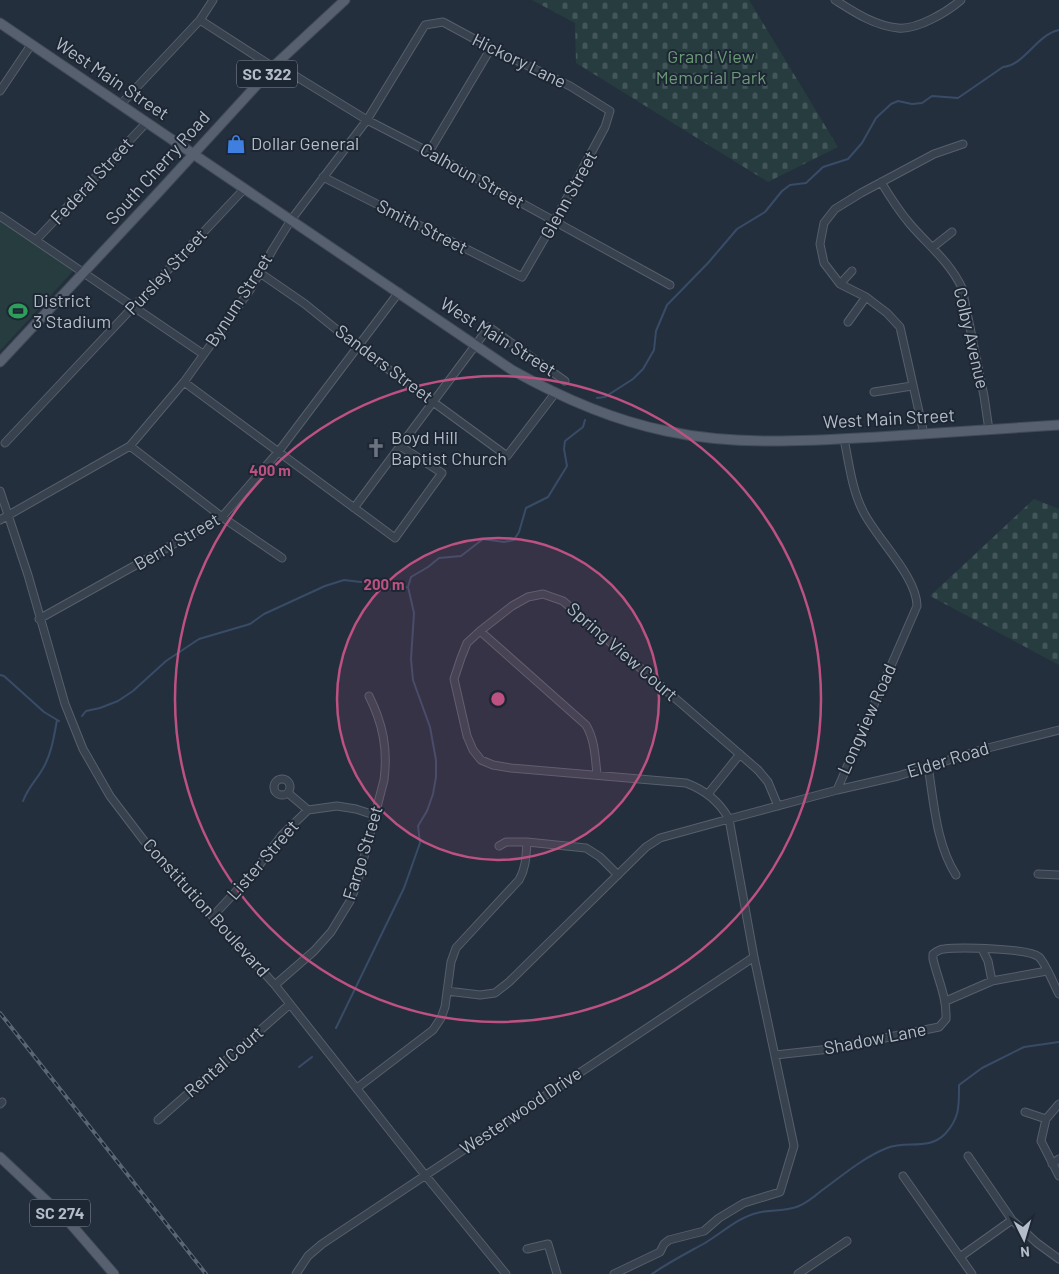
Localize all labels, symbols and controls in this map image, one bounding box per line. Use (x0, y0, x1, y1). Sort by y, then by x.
street label: Hickory Lane (469, 28, 570, 92)
street label: West Main Street (52, 32, 174, 124)
park label: Grand View Memorial Park (656, 45, 766, 88)
road number: SC 322 (237, 61, 297, 88)
street label: South Cherry Road (100, 106, 214, 229)
street label: Federal Street (45, 132, 137, 228)
place label: Dollar General (251, 132, 359, 154)
shop icon: Dollar General (225, 133, 247, 155)
street label: Calhoun Street (417, 137, 528, 213)
street label: Glenn Street (535, 147, 601, 242)
street label: Smith Street (373, 194, 472, 258)
street label: Pursley Street (120, 224, 211, 319)
street label: Bynum Street (200, 249, 276, 350)
street label: Colby Avenue (950, 285, 994, 391)
place label: District 3 Stadium (33, 289, 111, 332)
street label: West Main Street (437, 292, 560, 381)
sports icon: District 3 Stadium (7, 300, 29, 322)
street label: Sanders Street (331, 319, 438, 407)
street label: West Main Street (822, 404, 956, 432)
place label: Boyd Hill Baptist Church (391, 426, 507, 469)
church icon: Boyd Hill Baptist Church (365, 437, 387, 459)
text: 400 m (249, 461, 291, 479)
street label: Berry Street (130, 508, 223, 575)
text: 200 m (363, 575, 405, 593)
street label: Spring View Court (563, 597, 682, 705)
street label: Longview Road (832, 660, 900, 777)
centre of rings (489, 690, 507, 708)
street label: Elder Road (904, 736, 991, 782)
street label: Fargo Street (337, 803, 387, 902)
street label: Lister Street (222, 815, 303, 904)
street label: Constitution Boulevard (139, 834, 275, 981)
street label: Shadow Lane (822, 1017, 928, 1059)
street label: Rental Court (179, 1021, 267, 1102)
street label: Westerwood Drive (456, 1061, 585, 1159)
road number: SC 274 (30, 1200, 90, 1226)
north arrow (999, 1214, 1049, 1264)
text: N (1020, 1244, 1031, 1261)

